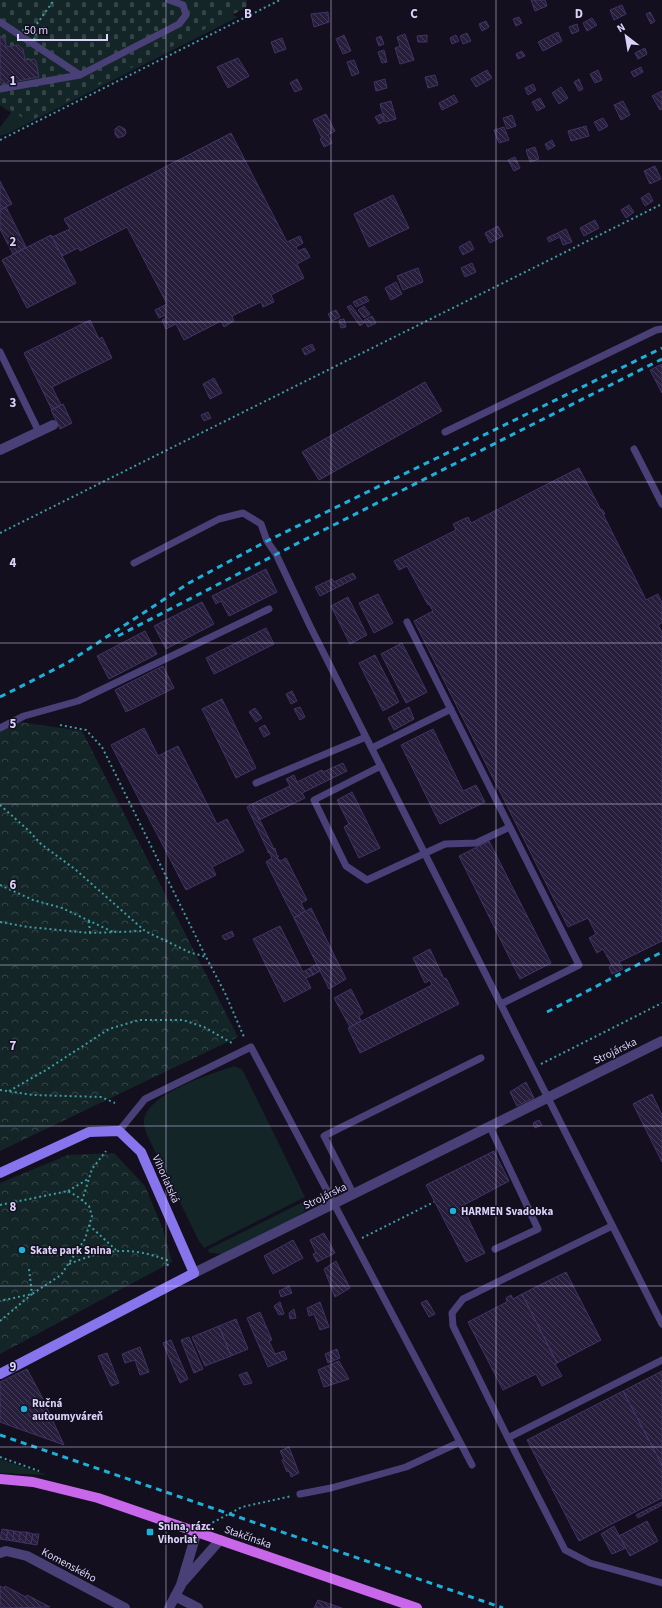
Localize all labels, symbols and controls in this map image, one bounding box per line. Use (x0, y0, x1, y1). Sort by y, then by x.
text: B (244, 5, 252, 23)
text: C (410, 5, 418, 23)
text: D (575, 5, 583, 23)
scale bar (18, 16, 107, 42)
north arrow (606, 16, 646, 56)
text: N (614, 20, 628, 36)
text: 50 m (24, 22, 48, 39)
text: 1 (10, 72, 17, 90)
text: 2 (10, 233, 17, 251)
text: 3 (10, 394, 17, 412)
text: 4 (10, 554, 17, 572)
text: 5 (10, 715, 17, 733)
text: 6 (10, 876, 17, 894)
street label: Strojárska (591, 1034, 639, 1068)
text: 7 (10, 1037, 17, 1055)
street label: Vihorlatská (149, 1152, 183, 1206)
street label: Strojárska (301, 1179, 349, 1213)
text: 8 (10, 1198, 17, 1216)
place label: HARMEN Svadobka (461, 1204, 553, 1219)
marker: HARMEN Svadobka (448, 1206, 458, 1216)
place label: Skate park Snina (30, 1243, 112, 1258)
marker: Skate park Snina (17, 1245, 27, 1255)
text: 9 (10, 1358, 17, 1376)
place label: Ručná autoumyváreň (32, 1396, 103, 1424)
marker: Ručná autoumyváreň (19, 1404, 29, 1414)
place label: Snina, rázc. Vihorlat (157, 1519, 214, 1547)
street label: Stakčínska (222, 1522, 274, 1552)
marker: Snina, rázc. Vihorlat (145, 1527, 155, 1537)
street label: Komenského (39, 1544, 99, 1586)

